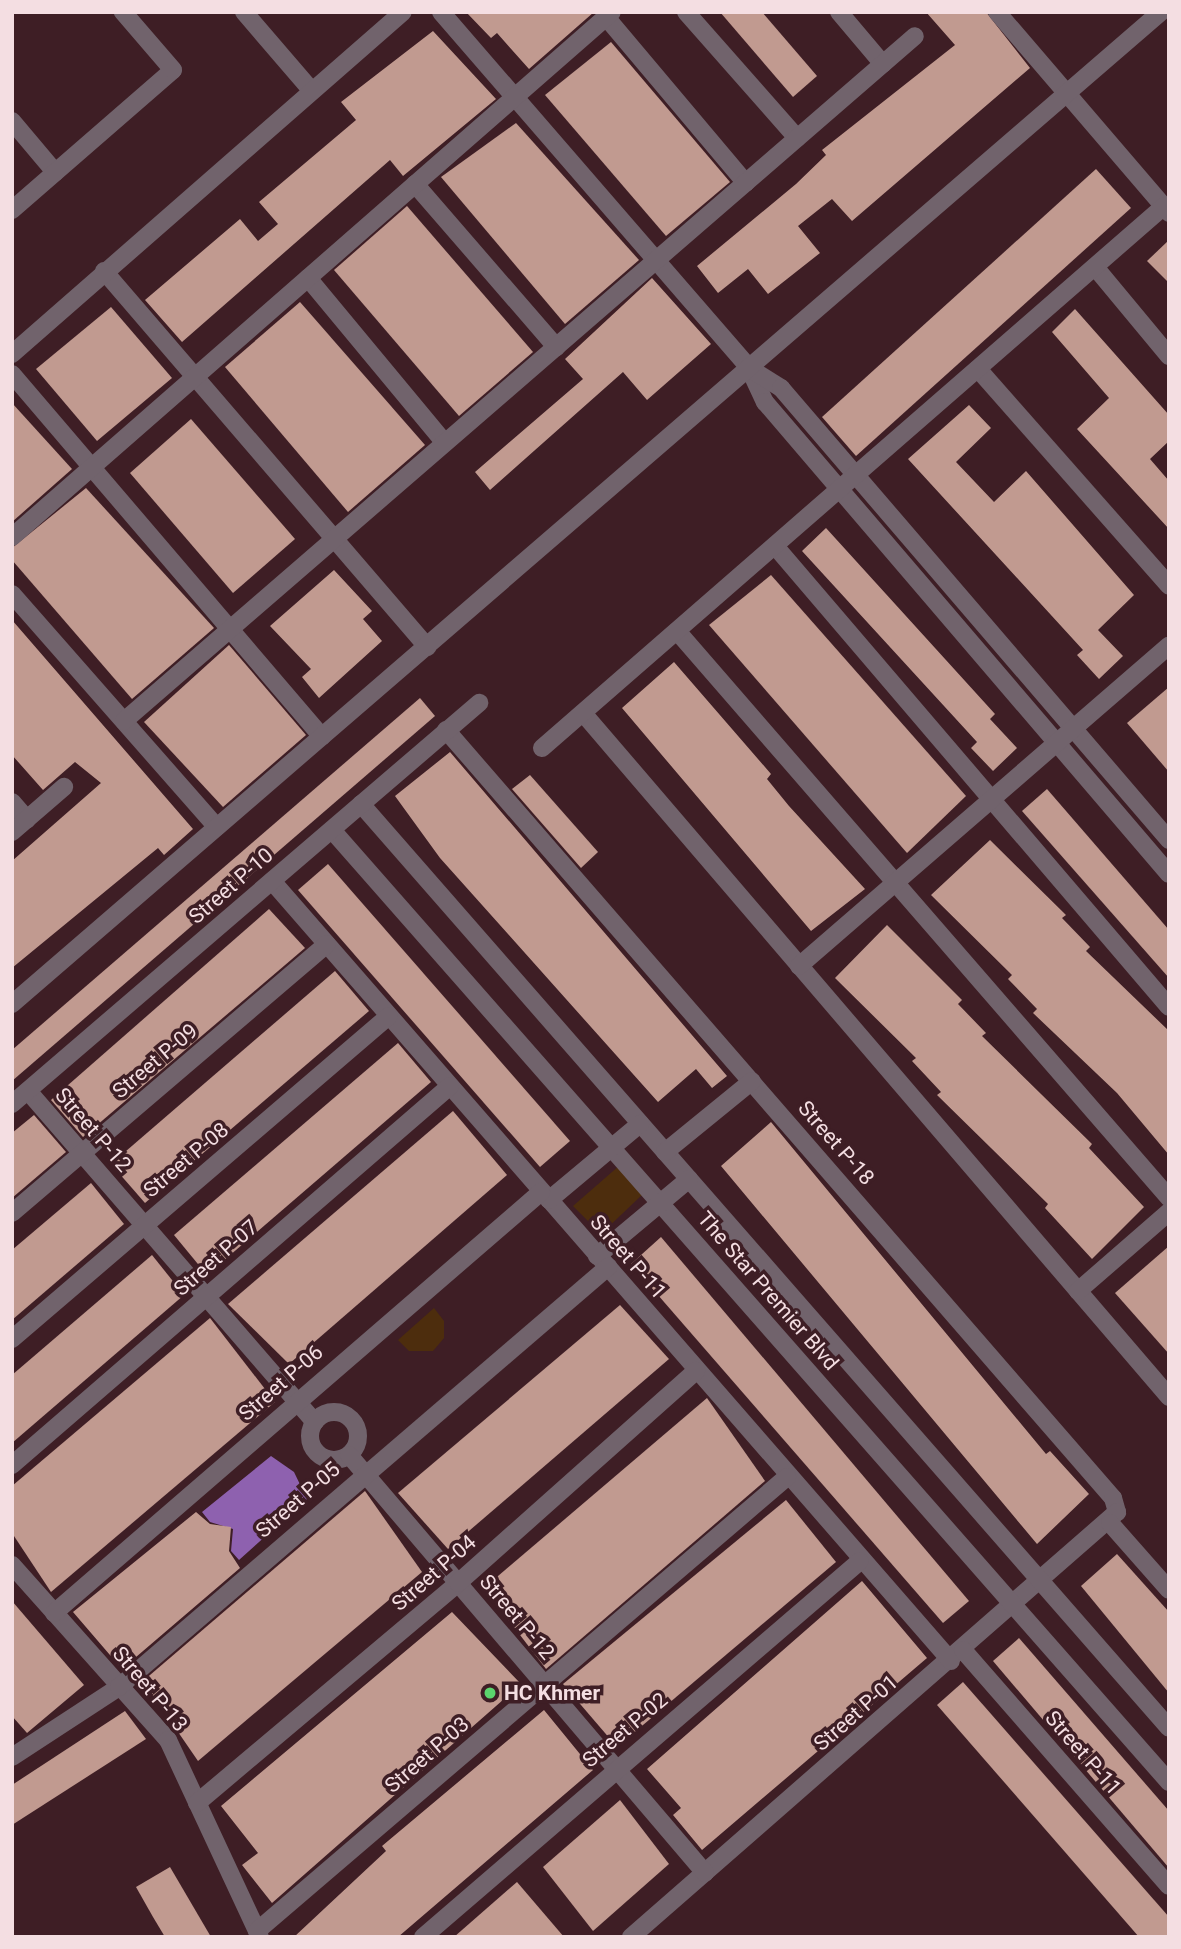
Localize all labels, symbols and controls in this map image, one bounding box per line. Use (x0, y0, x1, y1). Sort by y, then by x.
street label: Street P-10 (184, 843, 278, 929)
street label: Street P-09 (107, 1018, 203, 1104)
street label: Street P-12 (50, 1083, 136, 1177)
street label: Street P-18 (793, 1096, 879, 1190)
street label: Street P-08 (138, 1117, 234, 1203)
street label: The Star Premier Blvd (692, 1207, 844, 1375)
street label: Street P-11 (585, 1210, 671, 1304)
street label: Street P-07 (169, 1215, 263, 1301)
street label: Street P-06 (234, 1340, 328, 1426)
street label: Street P-05 (251, 1457, 345, 1543)
street label: Street P-04 (387, 1530, 481, 1616)
street label: Street P-12 (474, 1569, 560, 1665)
street label: Street P-13 (107, 1641, 193, 1737)
street label: Street P-01 (809, 1670, 903, 1756)
place label: HC Khmer (504, 1680, 600, 1706)
marker: HC Khmer (482, 1685, 498, 1701)
street label: Street P-02 (577, 1687, 673, 1773)
street label: Street P-11 (1040, 1706, 1126, 1800)
street label: Street P-03 (380, 1712, 474, 1798)

